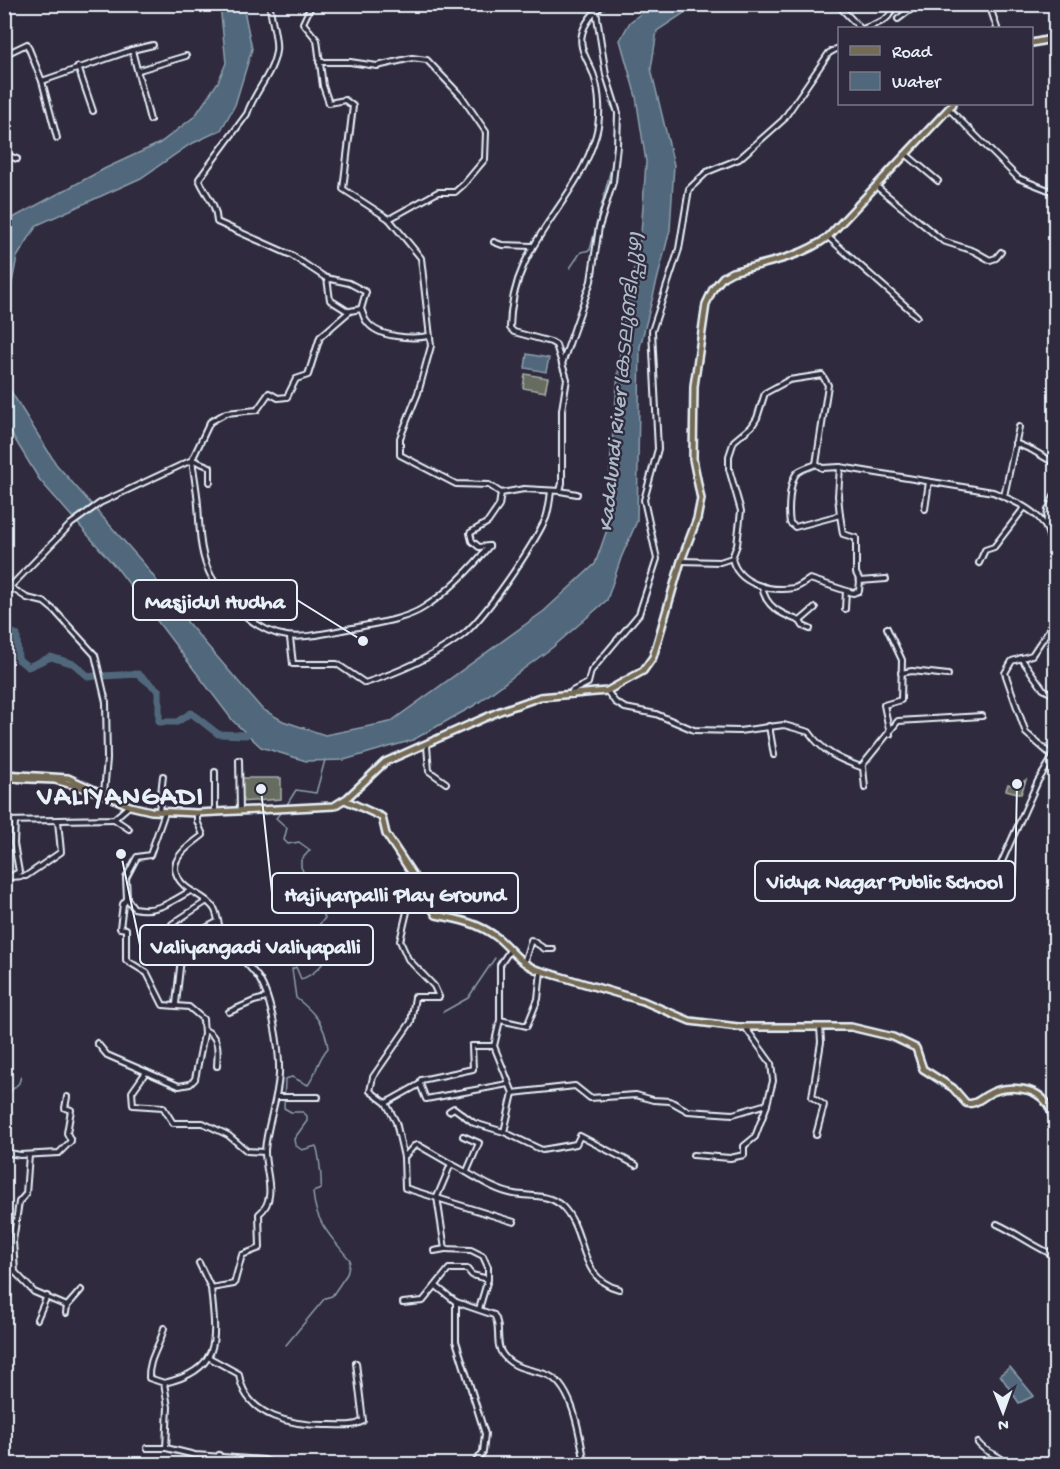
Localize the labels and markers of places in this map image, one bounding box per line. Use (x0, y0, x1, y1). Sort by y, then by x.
callout: Masjidul Hudha (133, 580, 297, 620)
callout: Vidya Nagar Public School (755, 861, 1015, 901)
callout: Hajiyarpalli Play Ground (272, 873, 518, 913)
callout: Valiyangadi Valiyapalli (140, 925, 373, 965)

